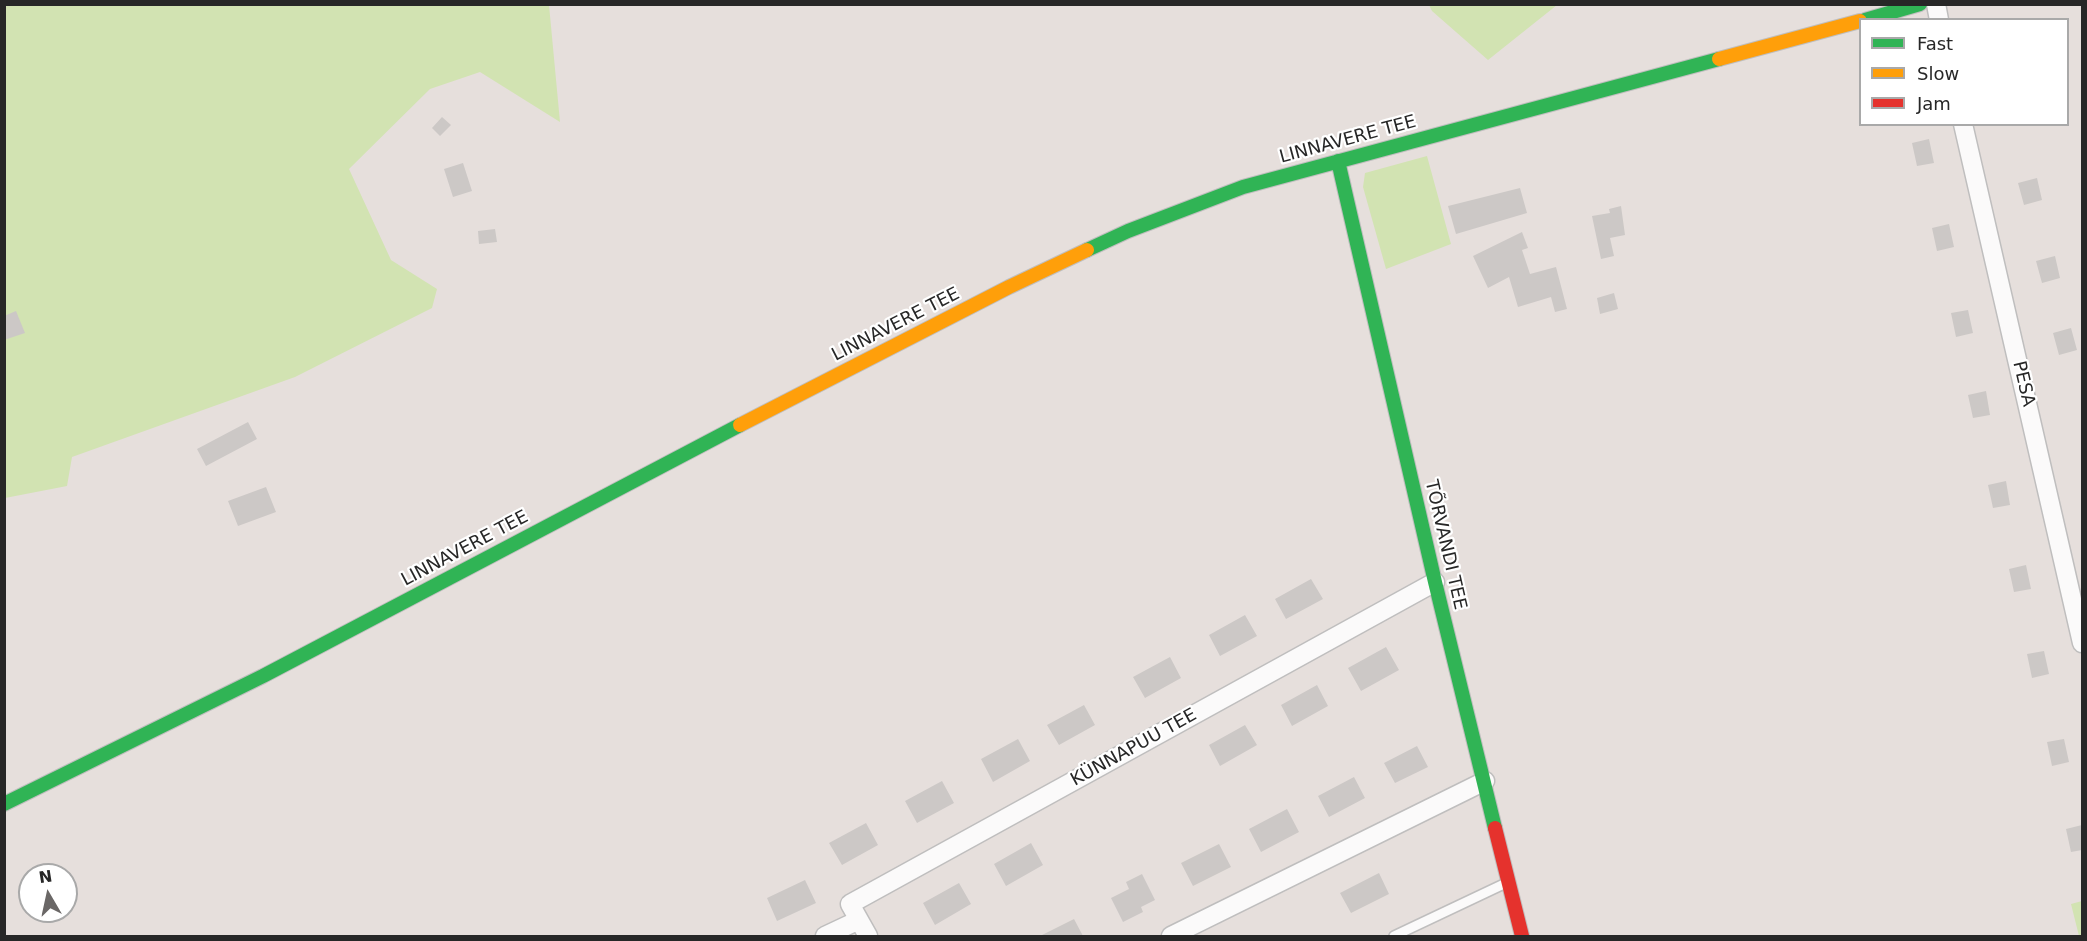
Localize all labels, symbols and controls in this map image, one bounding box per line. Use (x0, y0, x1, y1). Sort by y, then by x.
legend (1859, 18, 2069, 126)
text: Fast (1917, 33, 1953, 54)
text: Slow (1917, 63, 1959, 84)
text: Jam (1917, 93, 1951, 114)
street label: LINNAVERE TEE (1277, 111, 1419, 169)
street label: LINNAVERE TEE (829, 283, 963, 367)
street label: PESA (2007, 359, 2039, 409)
street label: TÕRVANDI TEE (1420, 478, 1470, 612)
street label: LINNAVERE TEE (398, 506, 532, 592)
street label: KÜNNAPUU TEE (1067, 705, 1201, 791)
north arrow (18, 863, 78, 923)
text: N (37, 866, 54, 887)

